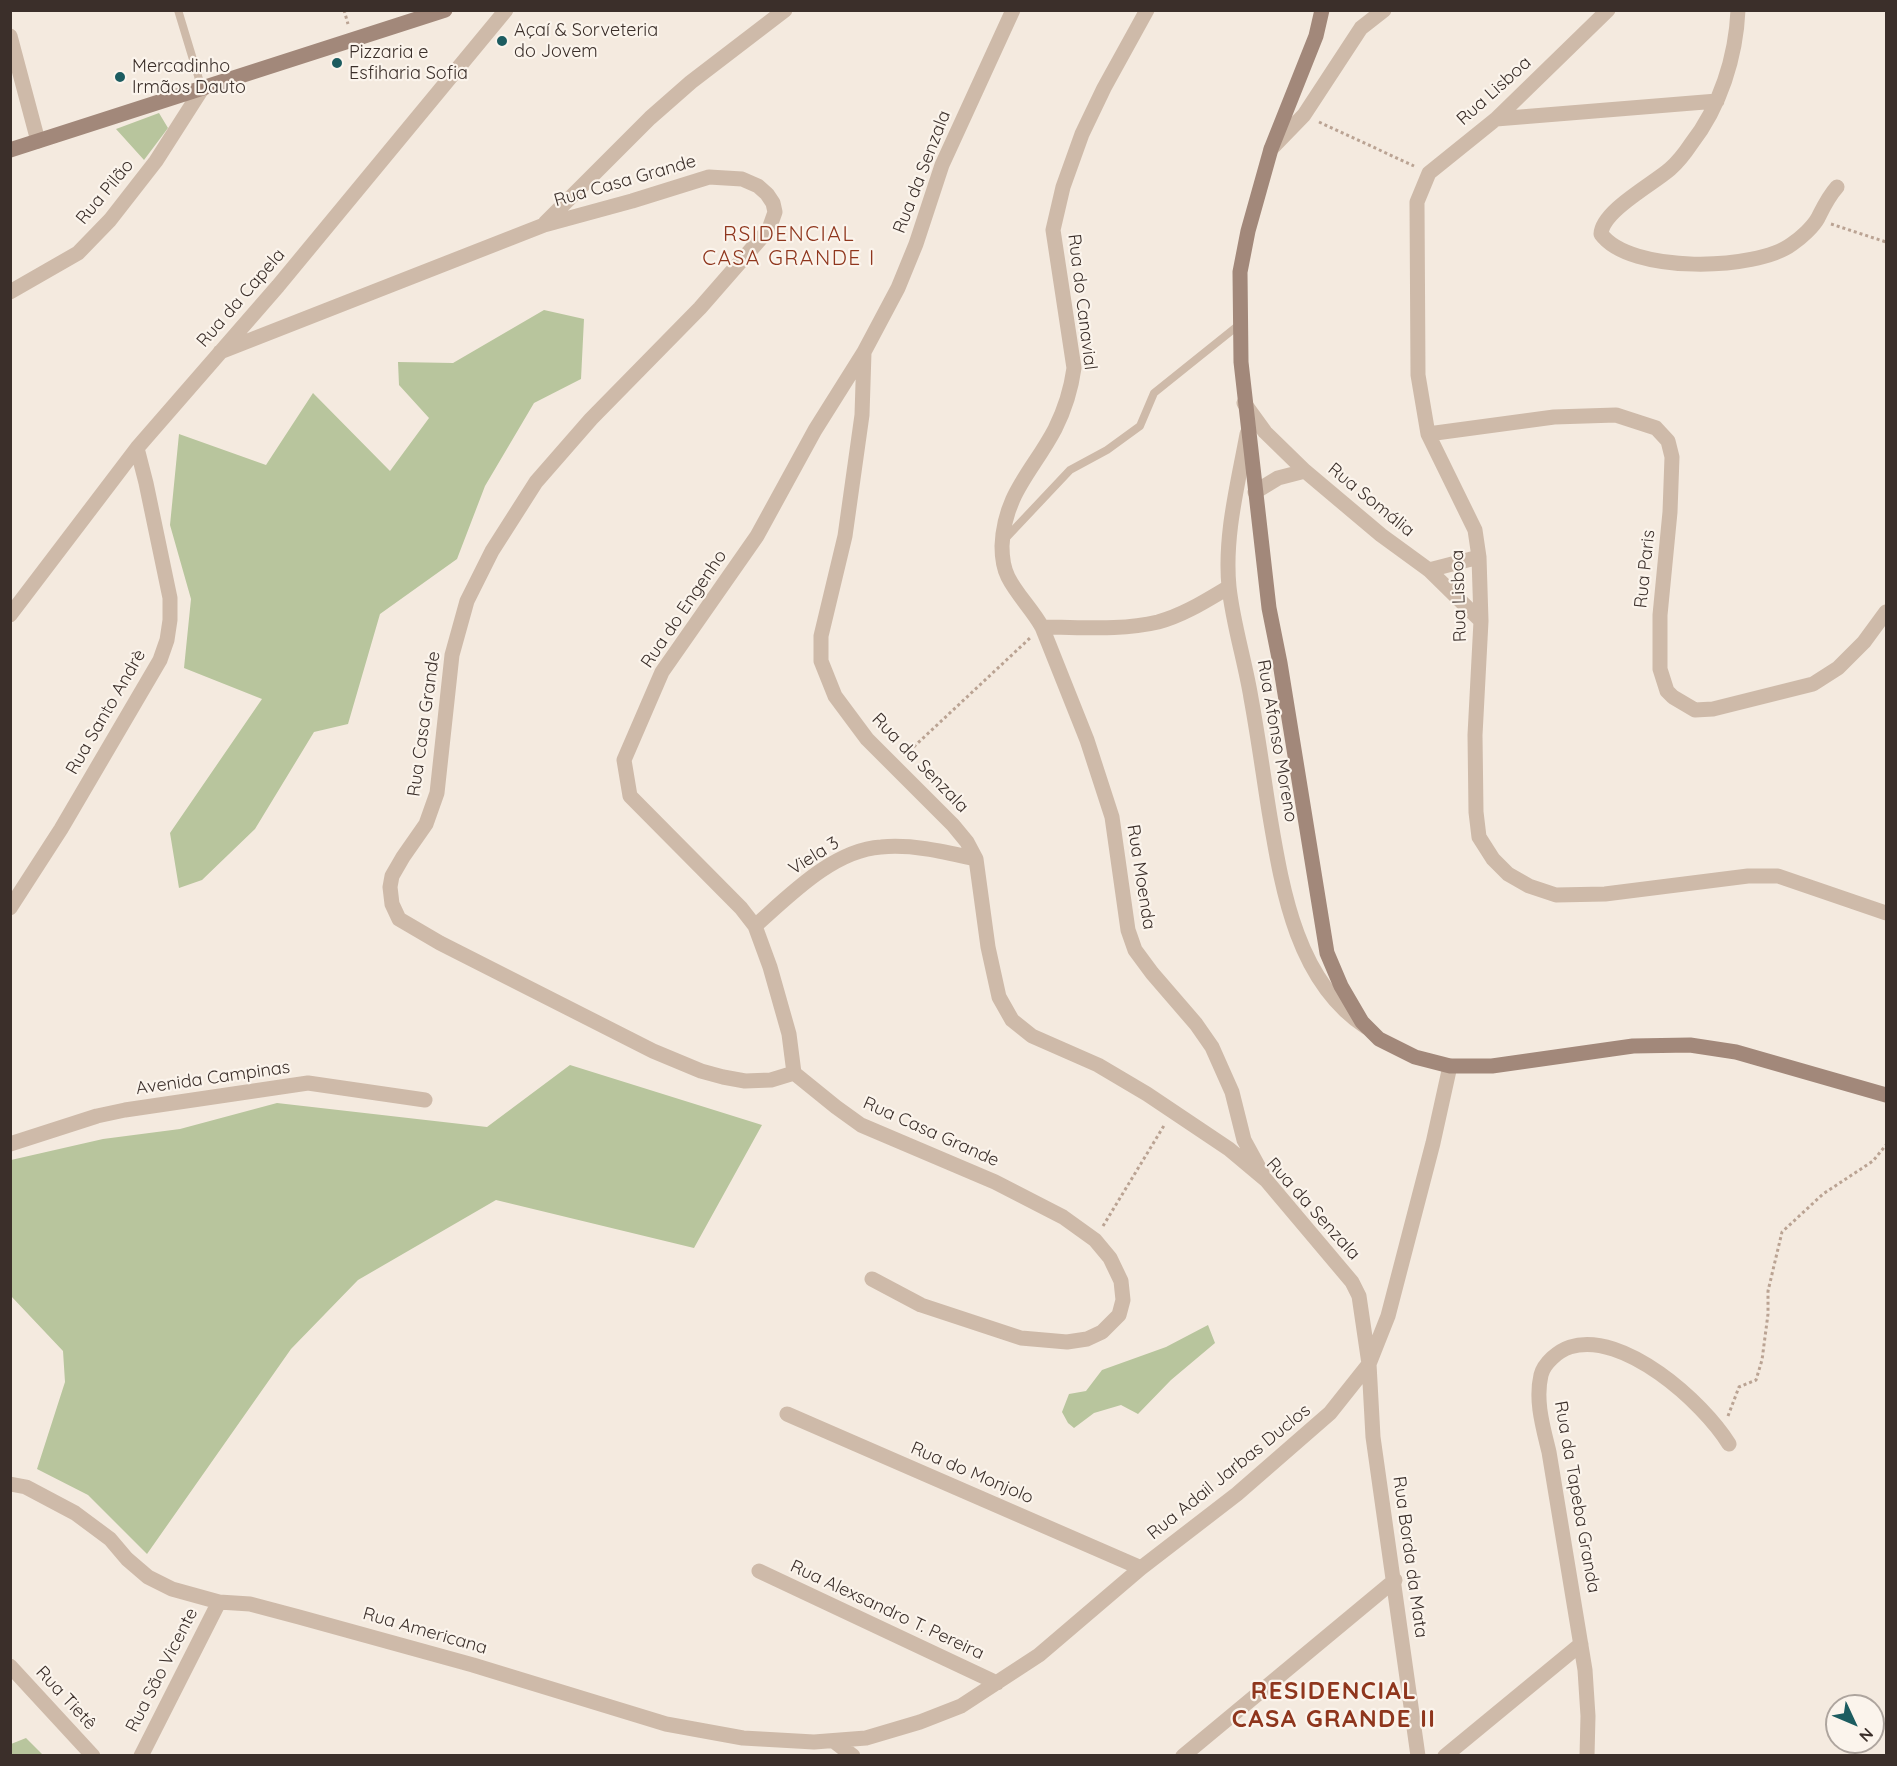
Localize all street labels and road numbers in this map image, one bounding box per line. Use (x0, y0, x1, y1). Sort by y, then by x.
street label: Rua Lisboa (1452, 52, 1536, 130)
street label: Rua da Senzala (889, 107, 955, 237)
street label: Rua Casa Grande (552, 150, 698, 212)
street label: Rua Pilão (72, 155, 138, 229)
street label: Rua do Canavial (1063, 233, 1101, 371)
street label: Rua da Capela (192, 244, 290, 352)
street label: Rua Somália (1323, 459, 1419, 541)
street label: Rua Paris (1630, 529, 1660, 609)
street label: Rua do Engenho (637, 546, 731, 672)
street label: Rua Lisboa (1447, 549, 1471, 643)
street label: Rua Santo Andrè (61, 646, 151, 778)
street label: Rua Casa Grande (403, 650, 445, 798)
street label: Rua Afonso Moreno (1252, 658, 1302, 824)
street label: Rua da Senzala (867, 709, 973, 817)
street label: Rua Moenda (1122, 823, 1160, 931)
street label: Viela 3 (785, 832, 843, 880)
street label: Avenida Campinas (135, 1056, 291, 1100)
street label: Rua Casa Grande (860, 1092, 1002, 1172)
street label: Rua da Senzala (1261, 1153, 1365, 1265)
street label: Rua da Tapeba Granda (1549, 1399, 1605, 1595)
street label: Rua Adail Jarbas Duclos (1143, 1400, 1315, 1544)
street label: Rua do Monjolo (907, 1437, 1037, 1509)
street label: Rua Borda da Mata (1388, 1475, 1432, 1639)
street label: Rua Alexsandro T. Pereira (787, 1556, 987, 1664)
street label: Rua Americana (360, 1603, 490, 1659)
street label: Rua São Vicente (121, 1604, 203, 1736)
street label: Rua Tietê (31, 1662, 101, 1734)

